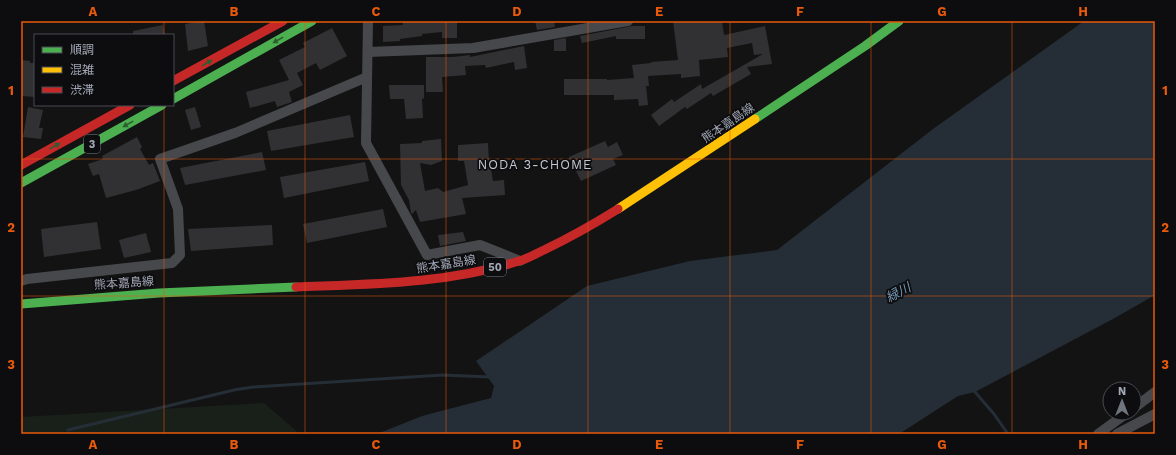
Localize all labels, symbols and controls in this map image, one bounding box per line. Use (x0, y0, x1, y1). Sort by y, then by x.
text: A (89, 4, 98, 19)
text: B (230, 4, 239, 19)
text: C (372, 4, 381, 19)
text: D (512, 4, 522, 19)
text: E (655, 4, 663, 19)
text: F (796, 4, 804, 19)
text: G (937, 4, 947, 19)
text: H (1078, 4, 1088, 19)
legend (34, 34, 174, 106)
one-way arrow (272, 37, 284, 43)
text: 順調 (70, 43, 94, 57)
one-way arrow (201, 59, 213, 66)
text: 混雑 (70, 63, 94, 77)
text: 1 (8, 83, 14, 98)
text: 渋滞 (70, 83, 94, 97)
text: 1 (1162, 83, 1168, 98)
street label: 熊本嘉島線 (699, 100, 757, 146)
one-way arrow (122, 121, 134, 127)
road number: 3 (84, 135, 100, 153)
one-way arrow (49, 143, 61, 150)
district label: NODA 3-CHOME (478, 157, 592, 172)
text: 2 (7, 220, 15, 235)
text: 2 (1161, 220, 1169, 235)
street label: 熊本嘉島線 (415, 252, 477, 276)
road number: 50 (484, 258, 506, 276)
street label: 熊本嘉島線 (94, 274, 154, 292)
water label: 緑川 (883, 279, 915, 305)
text: 3 (7, 357, 15, 372)
text: 3 (1161, 357, 1169, 372)
north arrow (1102, 381, 1142, 421)
text: N (1118, 385, 1126, 398)
text: A (89, 437, 98, 452)
text: B (230, 437, 239, 452)
text: C (372, 437, 381, 452)
text: D (512, 437, 522, 452)
text: E (655, 437, 663, 452)
text: F (796, 437, 804, 452)
text: G (937, 437, 947, 452)
text: H (1078, 437, 1088, 452)

